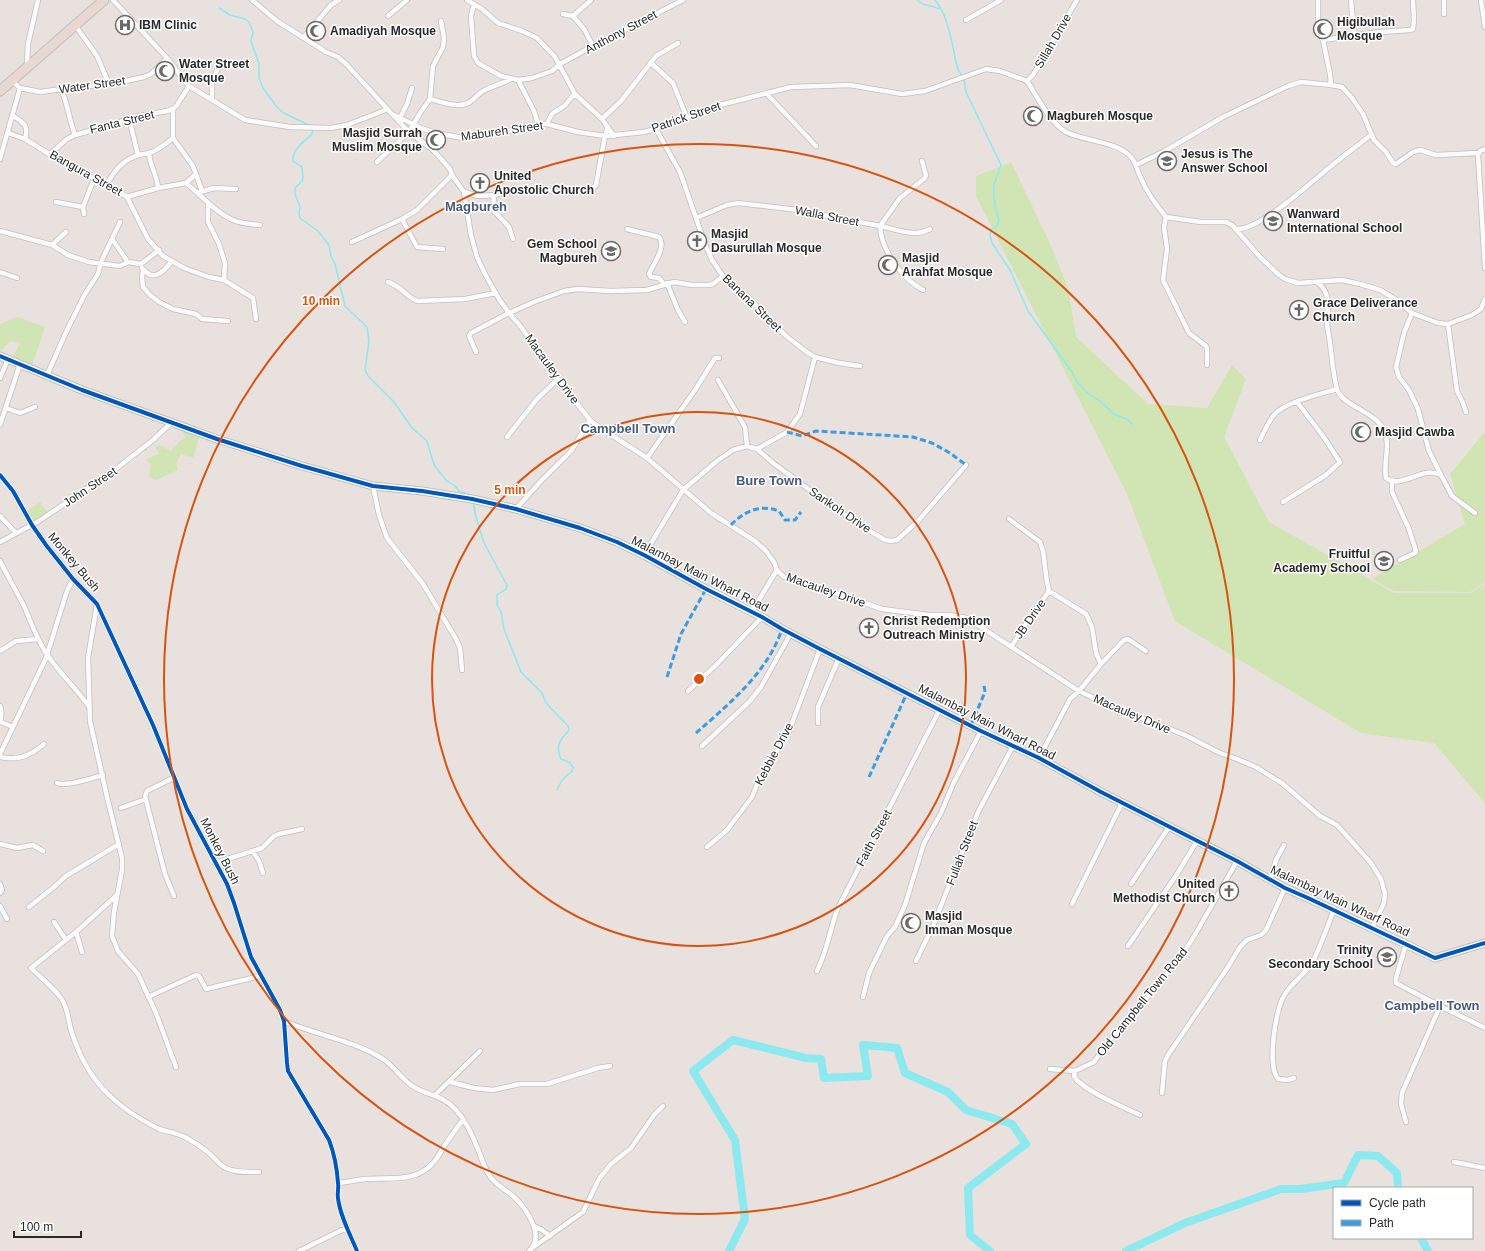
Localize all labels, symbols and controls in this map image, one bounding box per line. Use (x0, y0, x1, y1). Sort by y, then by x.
street label: Anthony Street (583, 7, 660, 57)
street label: Sillah Drive (1032, 11, 1074, 71)
hospital icon: IBM Clinic (114, 14, 136, 36)
place label: Higibullah Mosque (1337, 15, 1395, 43)
place label: IBM Clinic (139, 18, 197, 32)
mosque icon: Higibullah Mosque (1312, 18, 1334, 40)
mosque icon: Amadiyah Mosque (305, 20, 327, 42)
place label: Amadiyah Mosque (330, 24, 436, 38)
place label: Water Street Mosque (179, 57, 249, 85)
mosque icon: Water Street Mosque (154, 60, 176, 82)
street label: Water Street (58, 73, 127, 97)
street label: Patrick Street (650, 98, 723, 135)
mosque icon: Magbureh Mosque (1022, 105, 1044, 127)
street label: Fanta Street (88, 107, 156, 137)
place label: Magbureh Mosque (1047, 109, 1153, 123)
street label: Mabureh Street (460, 118, 545, 144)
place label: Masjid Surrah Muslim Mosque (332, 126, 422, 154)
mosque icon: Masjid Surrah Muslim Mosque (425, 129, 447, 151)
street label: Bangura Street (47, 147, 125, 199)
place label: Jesus is The Answer School (1181, 147, 1268, 175)
school or university icon: Jesus is The Answer School (1156, 150, 1178, 172)
place label: United Apostolic Church (494, 169, 594, 197)
church icon: United Apostolic Church (469, 172, 491, 194)
district label: Magbureh (445, 199, 507, 214)
street label: Walla Street (794, 203, 861, 229)
place label: Wanward International School (1287, 207, 1402, 235)
school or university icon: Wanward International School (1262, 210, 1284, 232)
place label: Masjid Dasurullah Mosque (711, 227, 822, 255)
church icon: Masjid Dasurullah Mosque (686, 230, 708, 252)
place label: Gem School Magbureh (527, 237, 597, 265)
school or university icon: Gem School Magbureh (600, 240, 622, 262)
place label: Masjid Arahfat Mosque (902, 251, 993, 279)
mosque icon: Masjid Arahfat Mosque (877, 254, 899, 276)
street label: Banana Street (720, 271, 785, 335)
text: 10 min (302, 294, 340, 308)
place label: Grace Deliverance Church (1313, 296, 1418, 324)
church icon: Grace Deliverance Church (1288, 299, 1310, 321)
street label: Macauley Drive (522, 331, 582, 407)
district label: Campbell Town (580, 421, 676, 436)
mosque icon: Masjid Cawba (1350, 421, 1372, 443)
place label: Masjid Cawba (1375, 425, 1455, 439)
street label: John Street (61, 464, 120, 510)
district label: Bure Town (736, 473, 802, 488)
text: 5 min (494, 483, 526, 497)
street label: Sankoh Drive (806, 484, 874, 536)
street label: Monkey Bush (45, 530, 103, 594)
street label: Malambay Main Wharf Road (629, 533, 771, 615)
place label: Fruitful Academy School (1273, 547, 1370, 575)
school or university icon: Fruitful Academy School (1373, 550, 1395, 572)
street label: Macauley Drive (785, 570, 868, 610)
street label: JB Drive (1011, 596, 1049, 642)
place label: Christ Redemption Outreach Ministry (883, 614, 990, 642)
church icon: Christ Redemption Outreach Ministry (858, 617, 880, 639)
centre of rings (692, 672, 706, 686)
street label: Malambay Main Wharf Road (916, 681, 1058, 763)
street label: Macauley Drive (1091, 691, 1173, 737)
street label: Kebbie Drive (752, 720, 796, 788)
street label: Faith Street (853, 807, 895, 869)
street label: Monkey Bush (197, 815, 243, 887)
street label: Fullah Street (943, 818, 981, 887)
street label: Malambay Main Wharf Road (1268, 863, 1412, 939)
place label: United Methodist Church (1113, 877, 1215, 905)
church icon: United Methodist Church (1218, 880, 1240, 902)
place label: Masjid Imman Mosque (925, 909, 1013, 937)
mosque icon: Masjid Imman Mosque (900, 912, 922, 934)
place label: Trinity Secondary School (1268, 943, 1373, 971)
street label: Old Campbell Town Road (1094, 945, 1190, 1059)
school or university icon: Trinity Secondary School (1376, 946, 1398, 968)
district label: Campbell Town (1384, 998, 1480, 1013)
legend (1333, 1187, 1473, 1239)
text: Cycle path (1369, 1196, 1426, 1210)
scale bar (14, 1213, 81, 1239)
text: Path (1369, 1216, 1394, 1230)
text: 100 m (20, 1220, 53, 1234)

